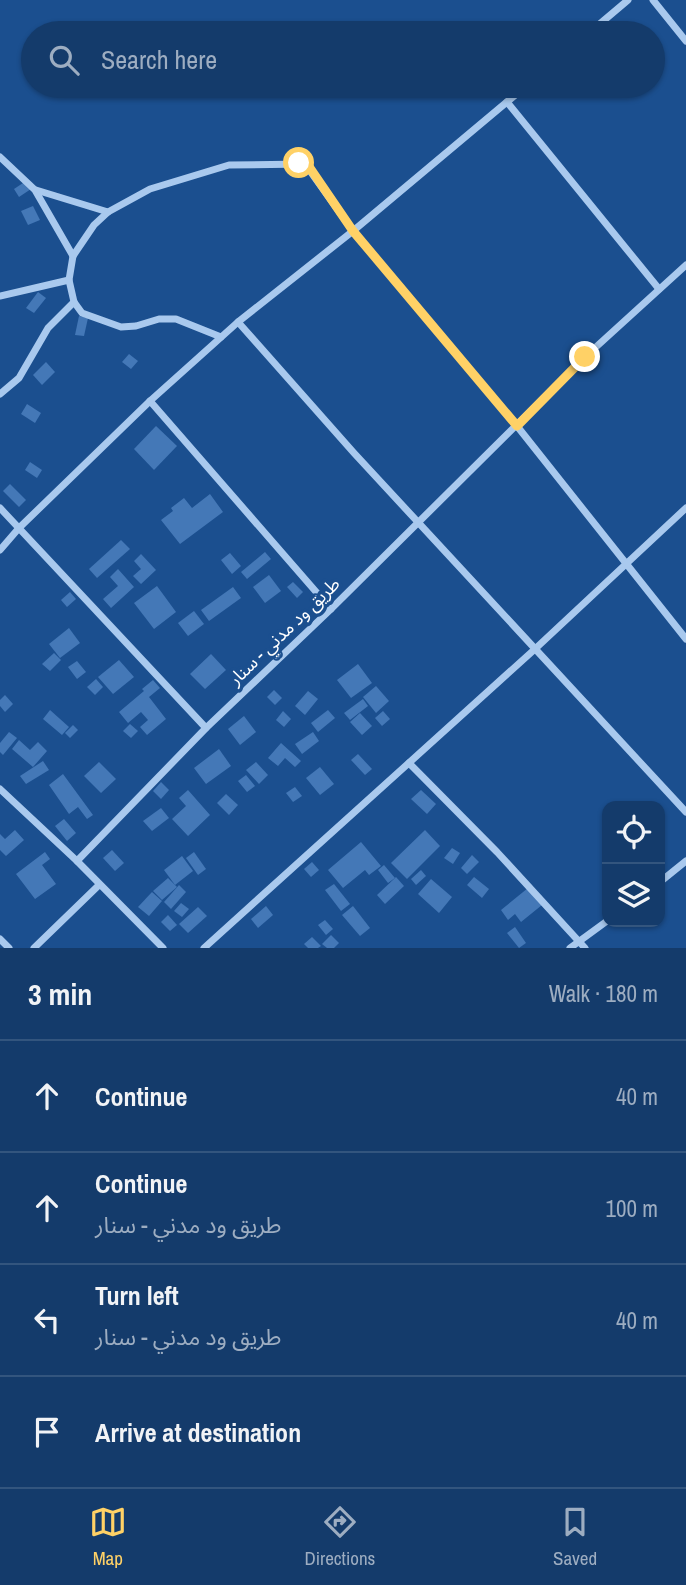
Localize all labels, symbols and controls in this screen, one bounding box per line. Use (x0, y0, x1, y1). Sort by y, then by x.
search box (21, 21, 665, 98)
icon: search (45, 41, 83, 79)
text: Search here (101, 42, 217, 77)
route start (283, 147, 314, 178)
route end (569, 341, 600, 372)
street label: طريق ود مدني - سنار (222, 571, 346, 692)
map controls (602, 801, 665, 927)
button: locate (602, 801, 665, 864)
button: layers (602, 864, 665, 927)
text: 3 min (28, 974, 92, 1014)
text: Walk · 180 m (549, 978, 658, 1009)
icon: ahead (28, 1077, 66, 1115)
text: Continue (95, 1079, 187, 1114)
text: 40 m (616, 1081, 658, 1112)
text: Continue (95, 1166, 187, 1201)
icon: ahead (28, 1189, 66, 1227)
text: 100 m (606, 1193, 658, 1224)
text: طريق ود مدني - سنار (95, 1209, 281, 1240)
text: Turn left (95, 1278, 179, 1313)
icon: left (28, 1301, 66, 1339)
text: 40 m (616, 1305, 658, 1336)
text: طريق ود مدني - سنار (95, 1321, 281, 1352)
icon: arrive (28, 1413, 66, 1451)
text: Arrive at destination (95, 1415, 301, 1450)
tab: Map (89, 1503, 127, 1571)
tab: Directions (304, 1503, 375, 1571)
tab: Saved (553, 1503, 597, 1571)

